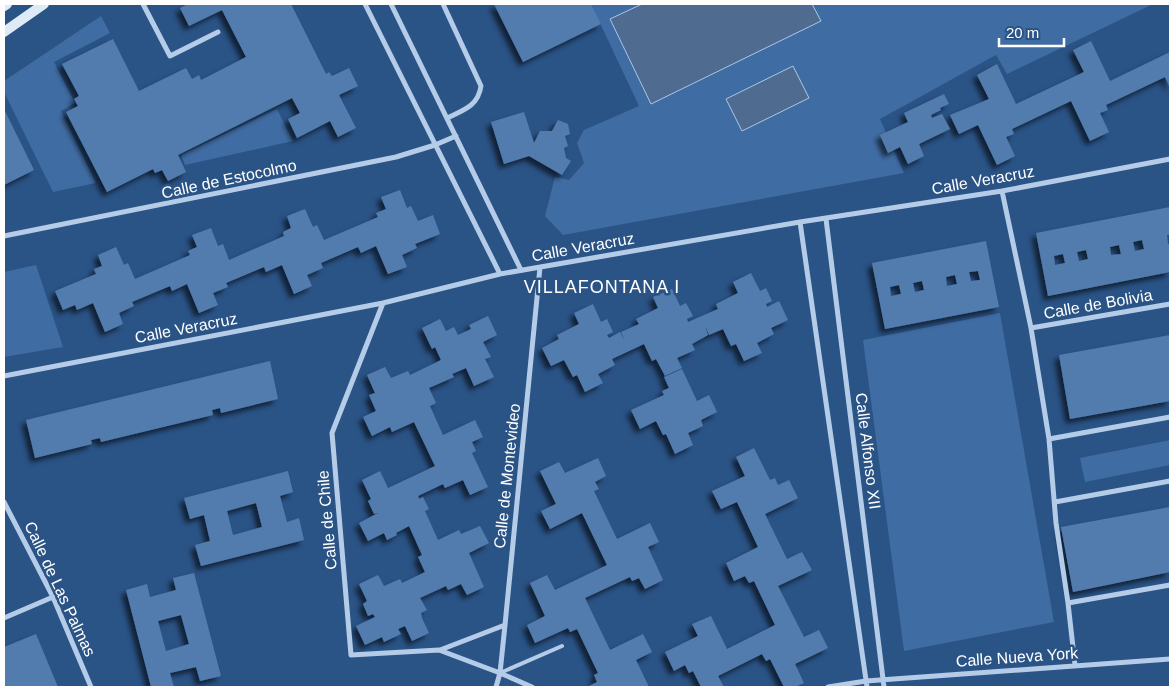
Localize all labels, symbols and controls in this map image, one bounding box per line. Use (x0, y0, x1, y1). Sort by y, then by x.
scale bar (999, 15, 1064, 47)
text: 20 m (1006, 24, 1039, 41)
street label: Calle de Estocolmo (160, 156, 298, 202)
street label: Calle Veracruz (930, 163, 1036, 197)
street label: Calle Veracruz (530, 230, 636, 264)
district label: VILLAFONTANA I (524, 277, 680, 297)
street label: Calle de Bolivia (1042, 286, 1154, 322)
street label: Calle Veracruz (133, 310, 239, 346)
street label: Calle Alfonso XII (852, 392, 884, 510)
street label: Calle de Montevideo (491, 402, 523, 549)
street label: Calle de Chile (314, 470, 340, 570)
street label: Calle de Las Palmas (21, 519, 99, 659)
street label: Calle Nueva York (955, 644, 1080, 670)

